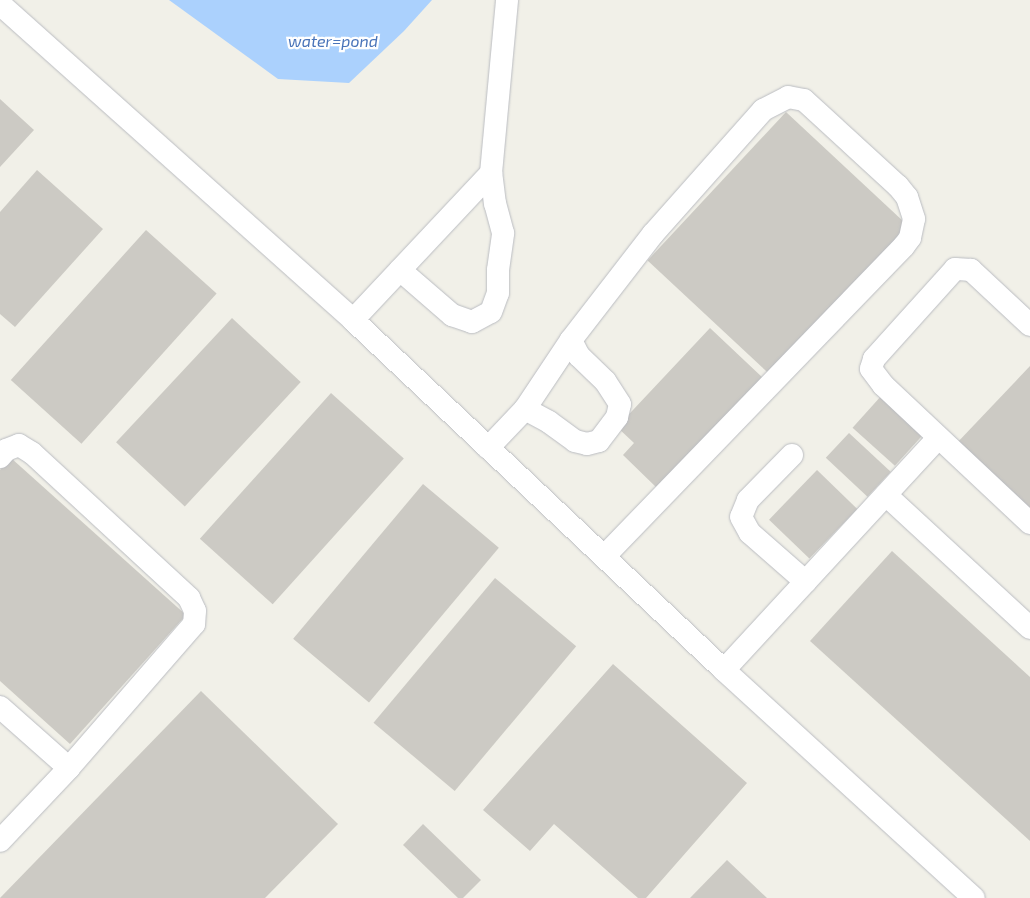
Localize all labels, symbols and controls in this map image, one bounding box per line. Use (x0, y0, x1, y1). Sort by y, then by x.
water label: water=pond (288, 31, 378, 51)

